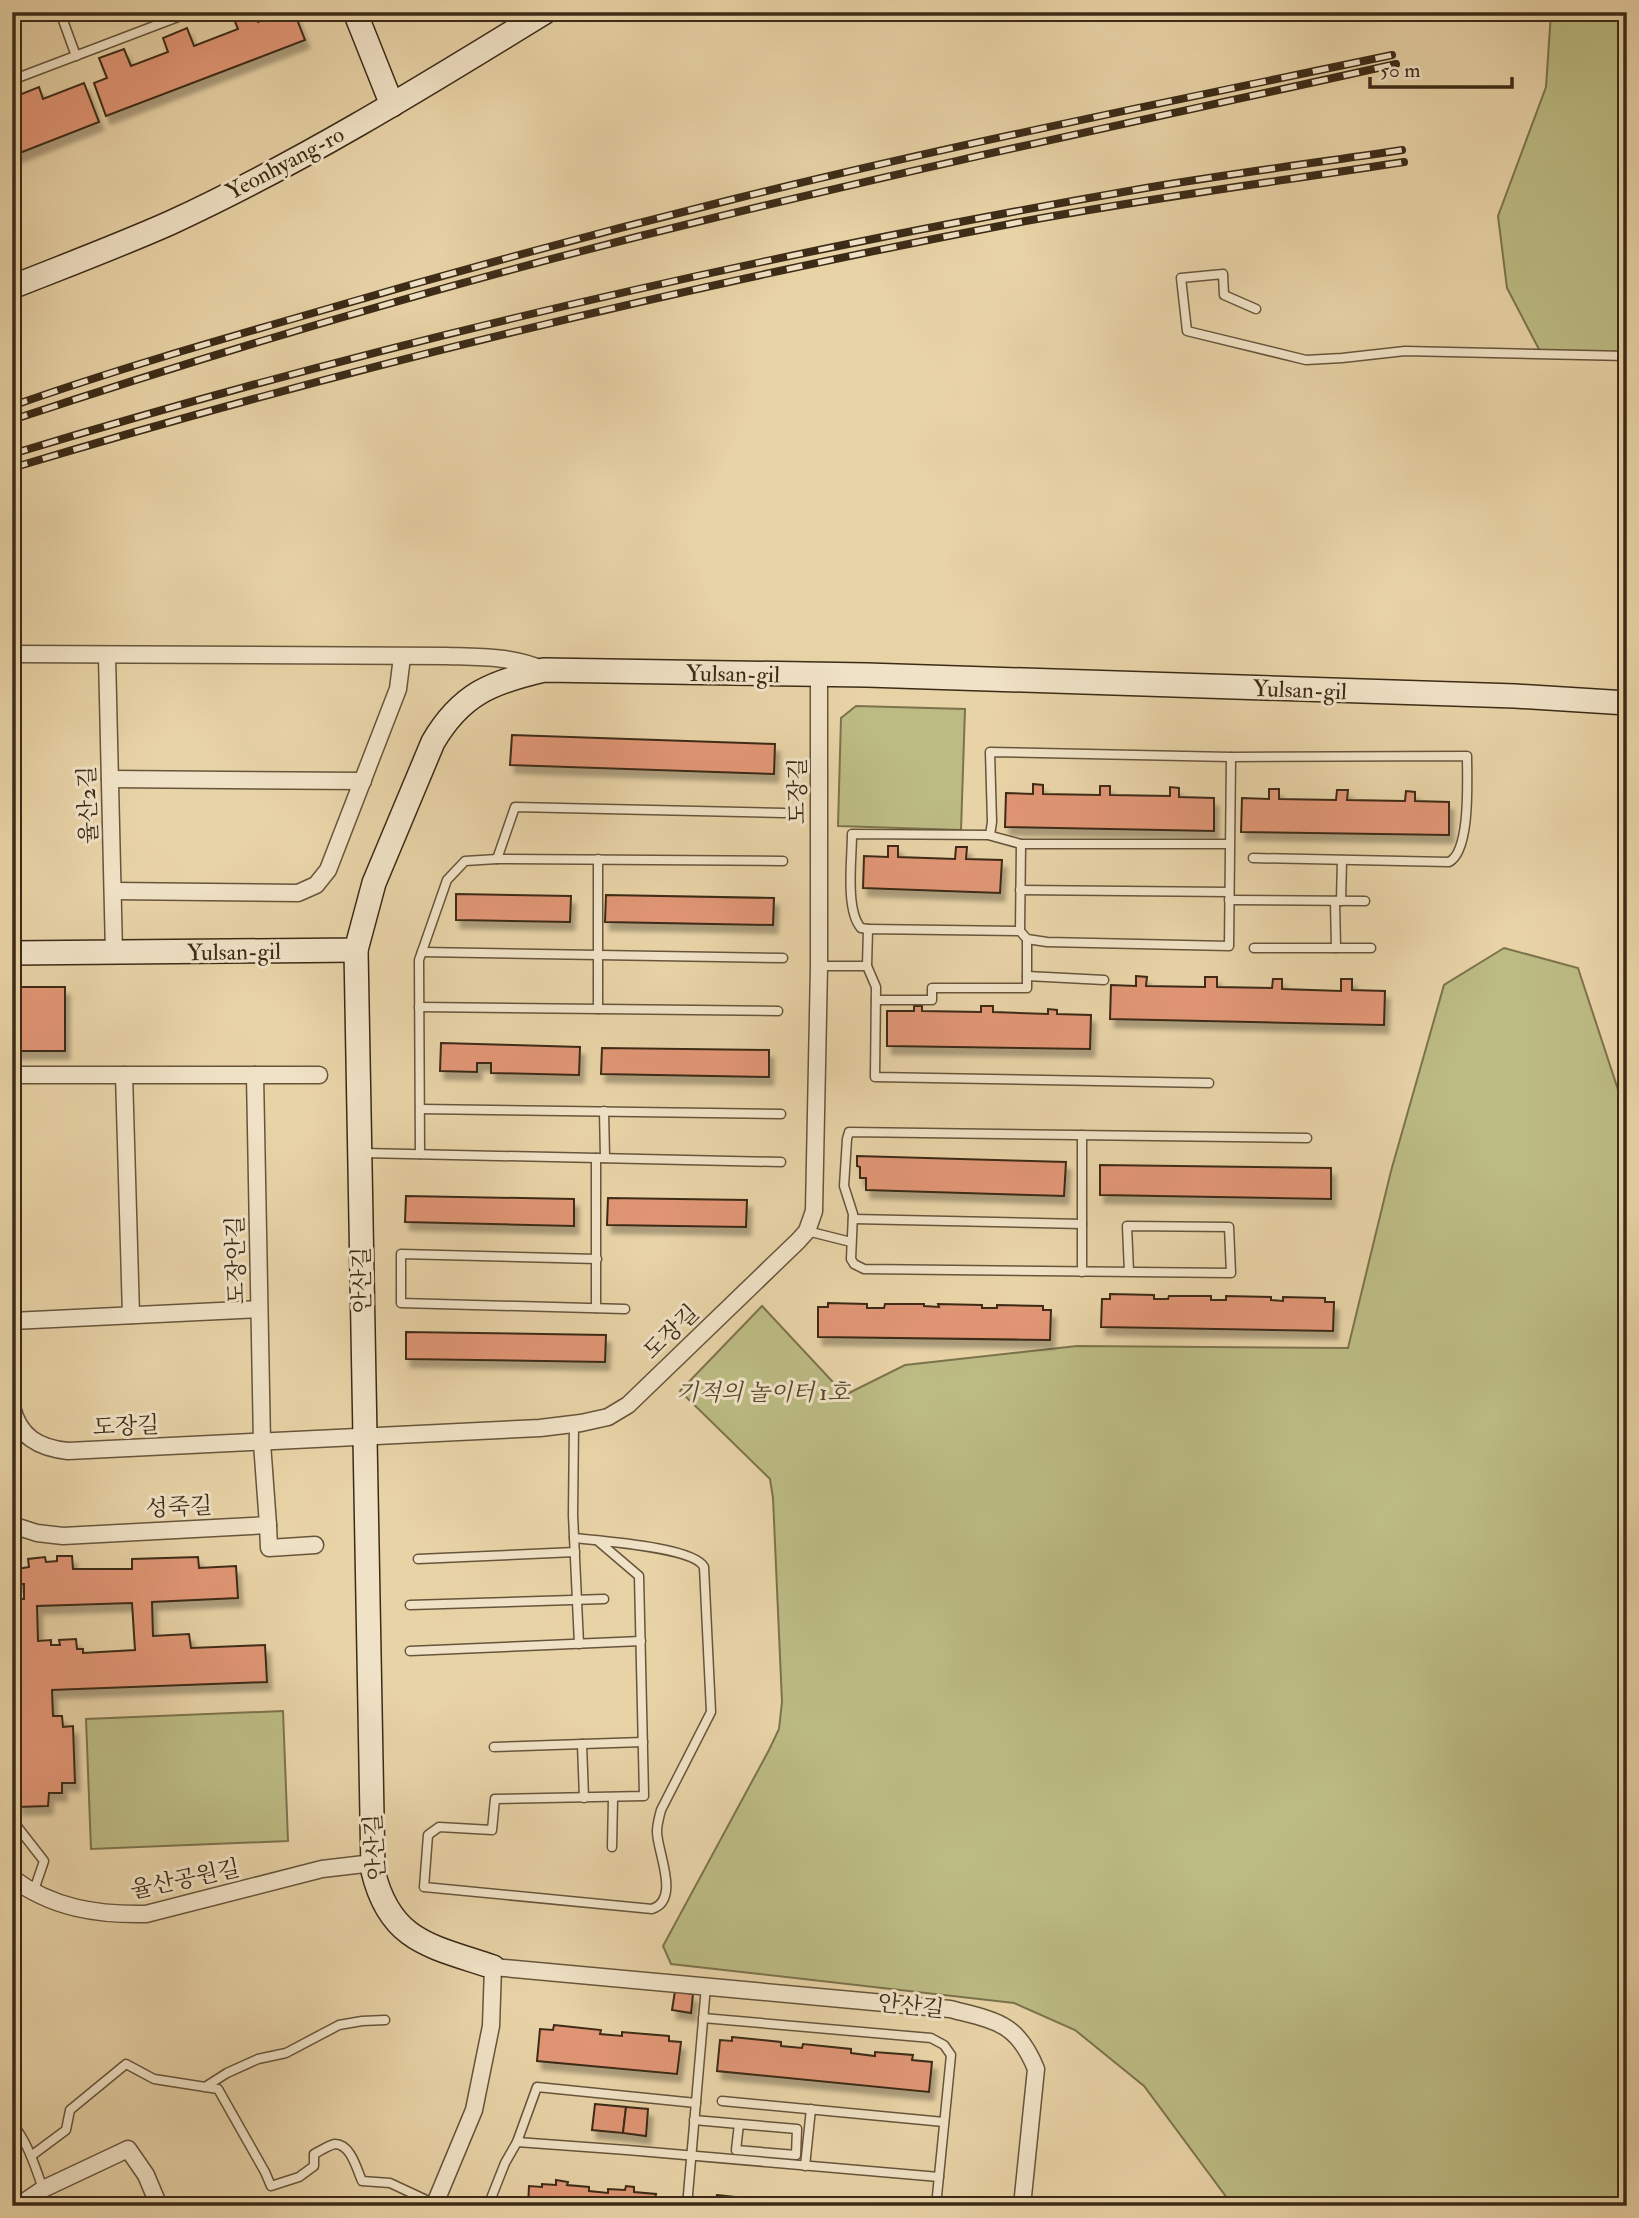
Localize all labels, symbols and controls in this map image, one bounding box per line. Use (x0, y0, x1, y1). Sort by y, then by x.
scale bar (1370, 46, 1511, 90)
text: 50 m (1380, 57, 1421, 84)
street label: Yeonhyang-ro (221, 120, 349, 206)
street label: Yulsan-gil (686, 659, 780, 689)
street label: Yulsan-gil (1253, 674, 1348, 706)
street label: 도장길 (783, 758, 812, 824)
street label: 율산2길 (72, 765, 104, 845)
street label: Yulsan-gil (187, 937, 281, 967)
street label: 도장안길 (221, 1215, 251, 1305)
street label: 안산길 (347, 1246, 377, 1314)
street label: 도장길 (637, 1298, 705, 1366)
park label: 기적의 놀이터 1호 (676, 1378, 852, 1407)
street label: 도장길 (92, 1410, 160, 1442)
street label: 성죽길 (145, 1491, 213, 1523)
street label: 안산길 (358, 1813, 392, 1881)
street label: 율산공원길 (128, 1853, 242, 1905)
street label: 안산길 (876, 1988, 946, 2024)

